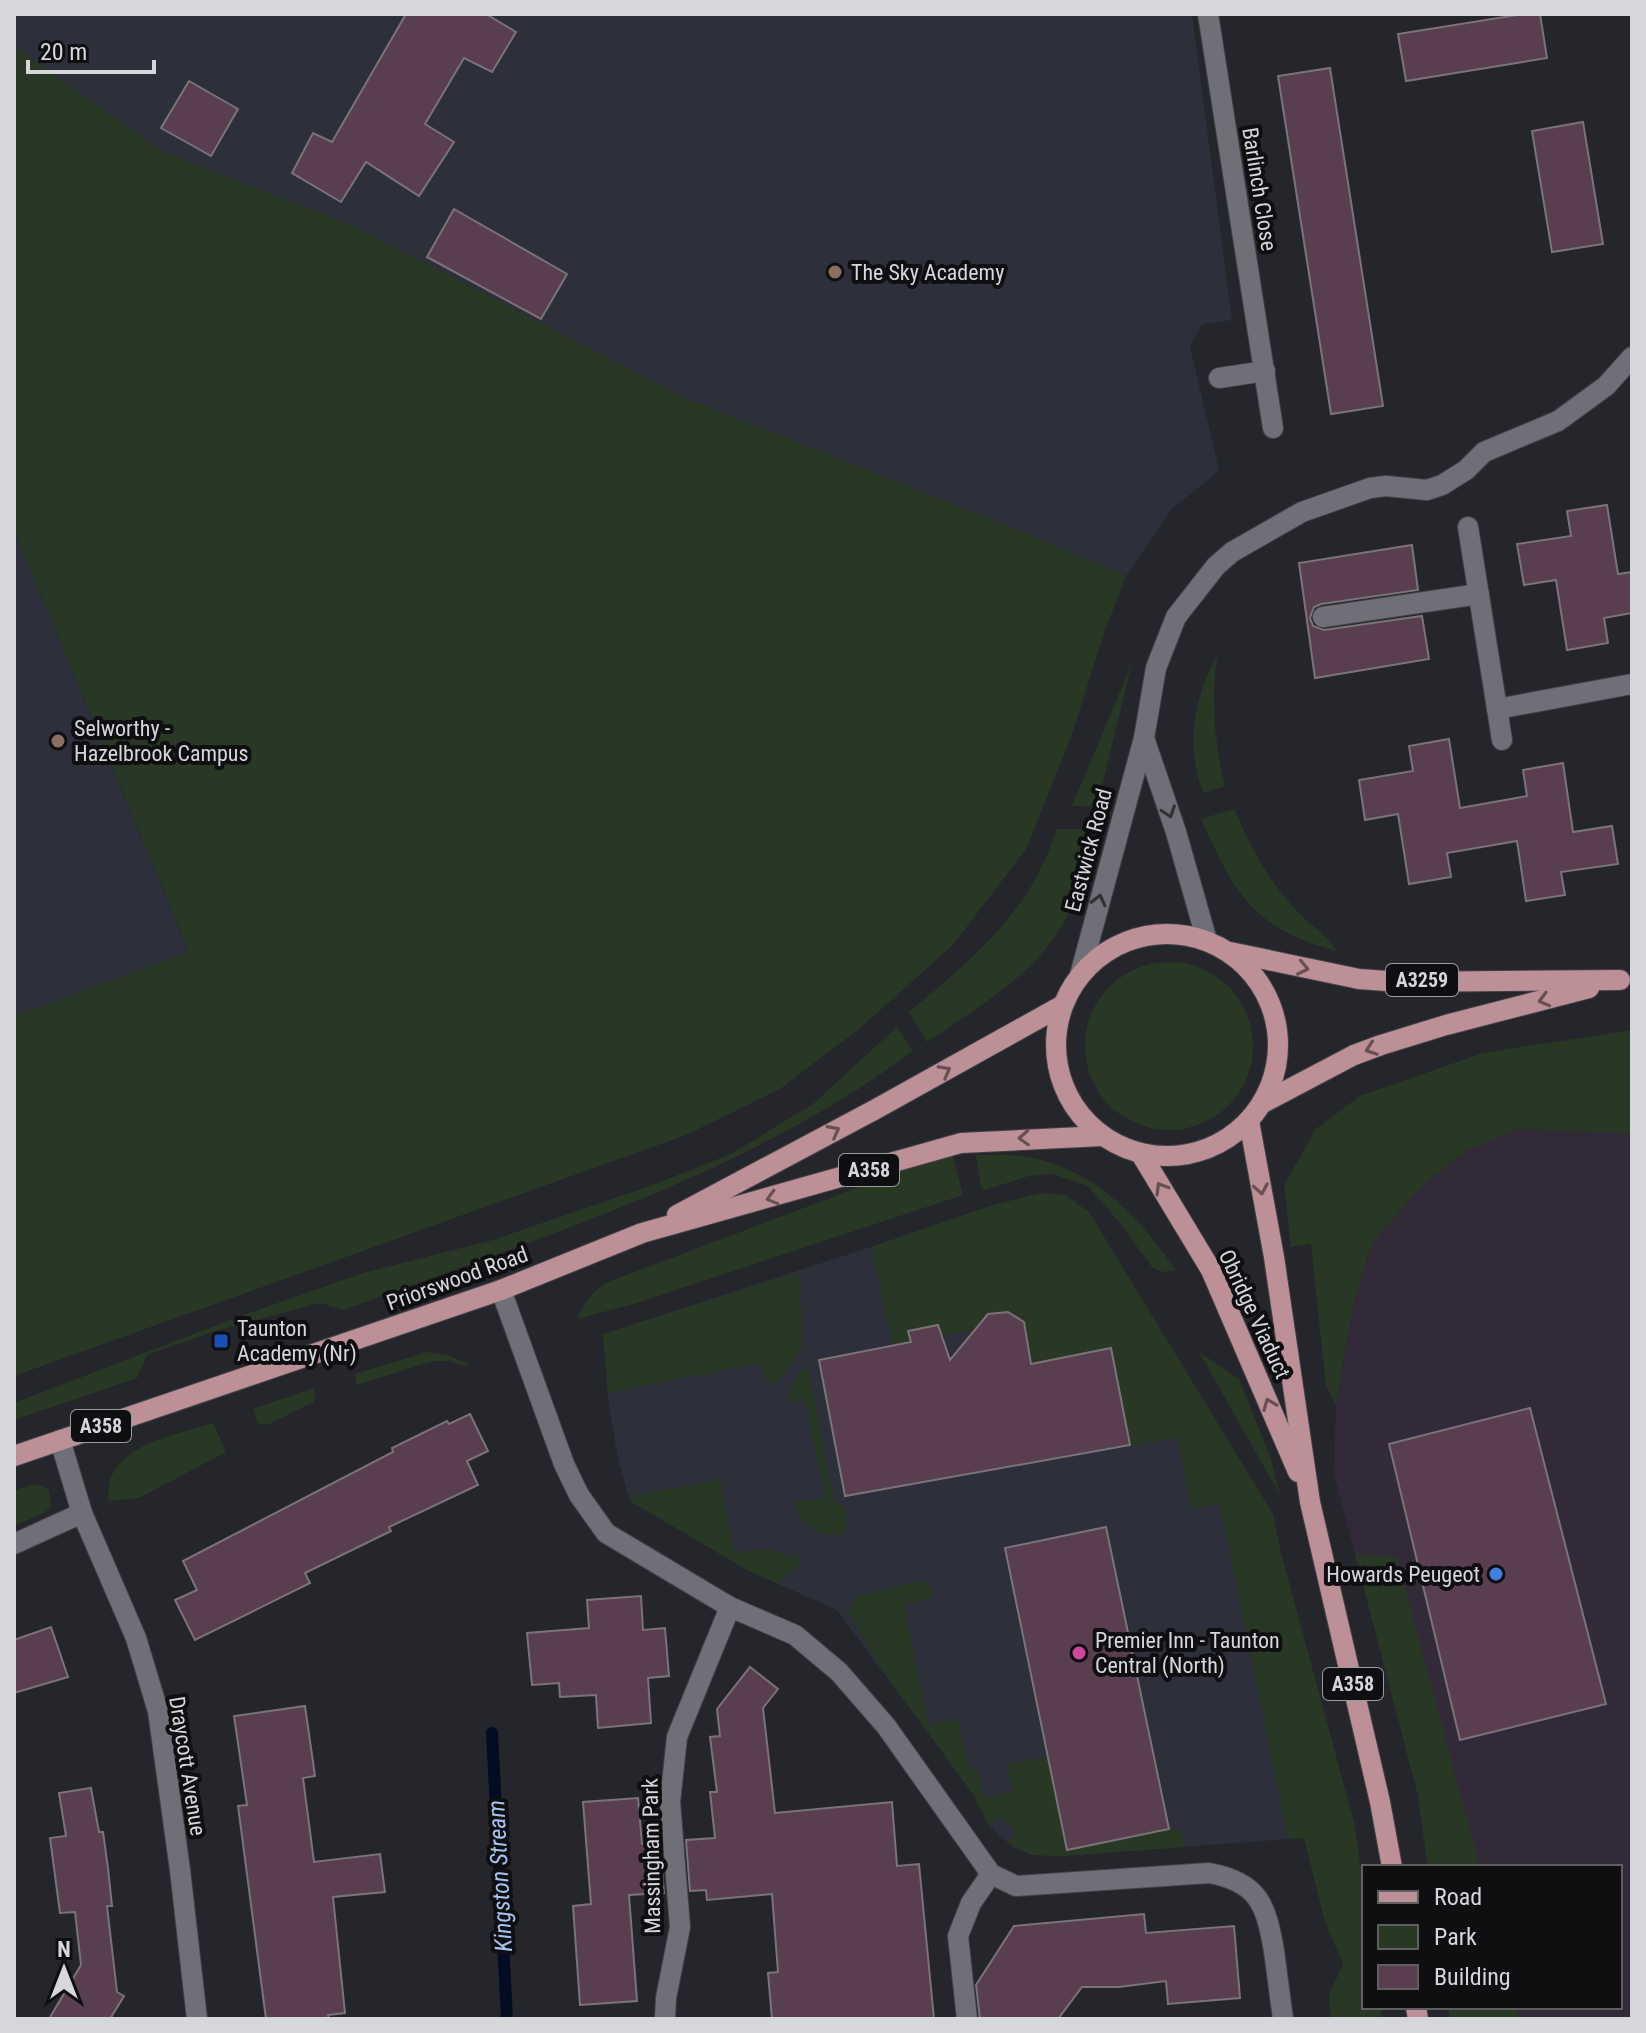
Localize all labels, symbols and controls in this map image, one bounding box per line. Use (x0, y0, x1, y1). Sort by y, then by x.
scale bar (28, 24, 154, 74)
text: 20 m (40, 38, 87, 66)
street label: Barlinch Close (1237, 126, 1282, 253)
place label: The Sky Academy (851, 260, 1004, 285)
marker: The Sky Academy (826, 263, 844, 281)
place label: Selworthy - Hazelbrook Campus (74, 716, 249, 766)
marker: Selworthy - Hazelbrook Campus (49, 732, 67, 750)
street label: Eastwick Road (1060, 786, 1117, 915)
one-way arrow (1160, 804, 1176, 818)
one-way arrow (1090, 893, 1107, 907)
one-way arrow (1295, 959, 1309, 976)
road number: A3259 (1386, 964, 1458, 996)
one-way arrow (1538, 990, 1552, 1007)
one-way arrow (1365, 1039, 1379, 1055)
one-way arrow (936, 1065, 950, 1081)
one-way arrow (826, 1126, 840, 1141)
one-way arrow (1017, 1130, 1030, 1147)
road number: A358 (839, 1154, 899, 1186)
one-way arrow (1156, 1182, 1171, 1197)
one-way arrow (1252, 1182, 1269, 1196)
one-way arrow (765, 1188, 779, 1205)
street label: Priorswood Road (383, 1241, 531, 1316)
street label: Obridge Viaduct (1214, 1246, 1295, 1383)
place label: Taunton Academy (Nr) (237, 1316, 357, 1367)
marker: Taunton Academy (Nr) (212, 1332, 230, 1350)
one-way arrow (1263, 1398, 1279, 1412)
road number: A358 (71, 1410, 131, 1442)
place label: Howards Peugeot (1326, 1562, 1480, 1587)
marker: Howards Peugeot (1487, 1565, 1505, 1583)
place label: Premier Inn - Taunton Central (North) (1095, 1628, 1280, 1679)
marker: Premier Inn - Taunton Central (North) (1070, 1644, 1088, 1662)
road number: A358 (1323, 1668, 1383, 1700)
street label: Draycott Avenue (164, 1695, 211, 1838)
street label: Massingham Park (638, 1778, 665, 1934)
water label: Kingston Stream (482, 1799, 518, 1953)
legend (1362, 1865, 1622, 2009)
text: Road (1434, 1883, 1482, 1911)
text: Park (1434, 1923, 1477, 1951)
north arrow (24, 1929, 104, 2009)
text: N (57, 1937, 71, 1962)
text: Building (1434, 1963, 1511, 1991)

